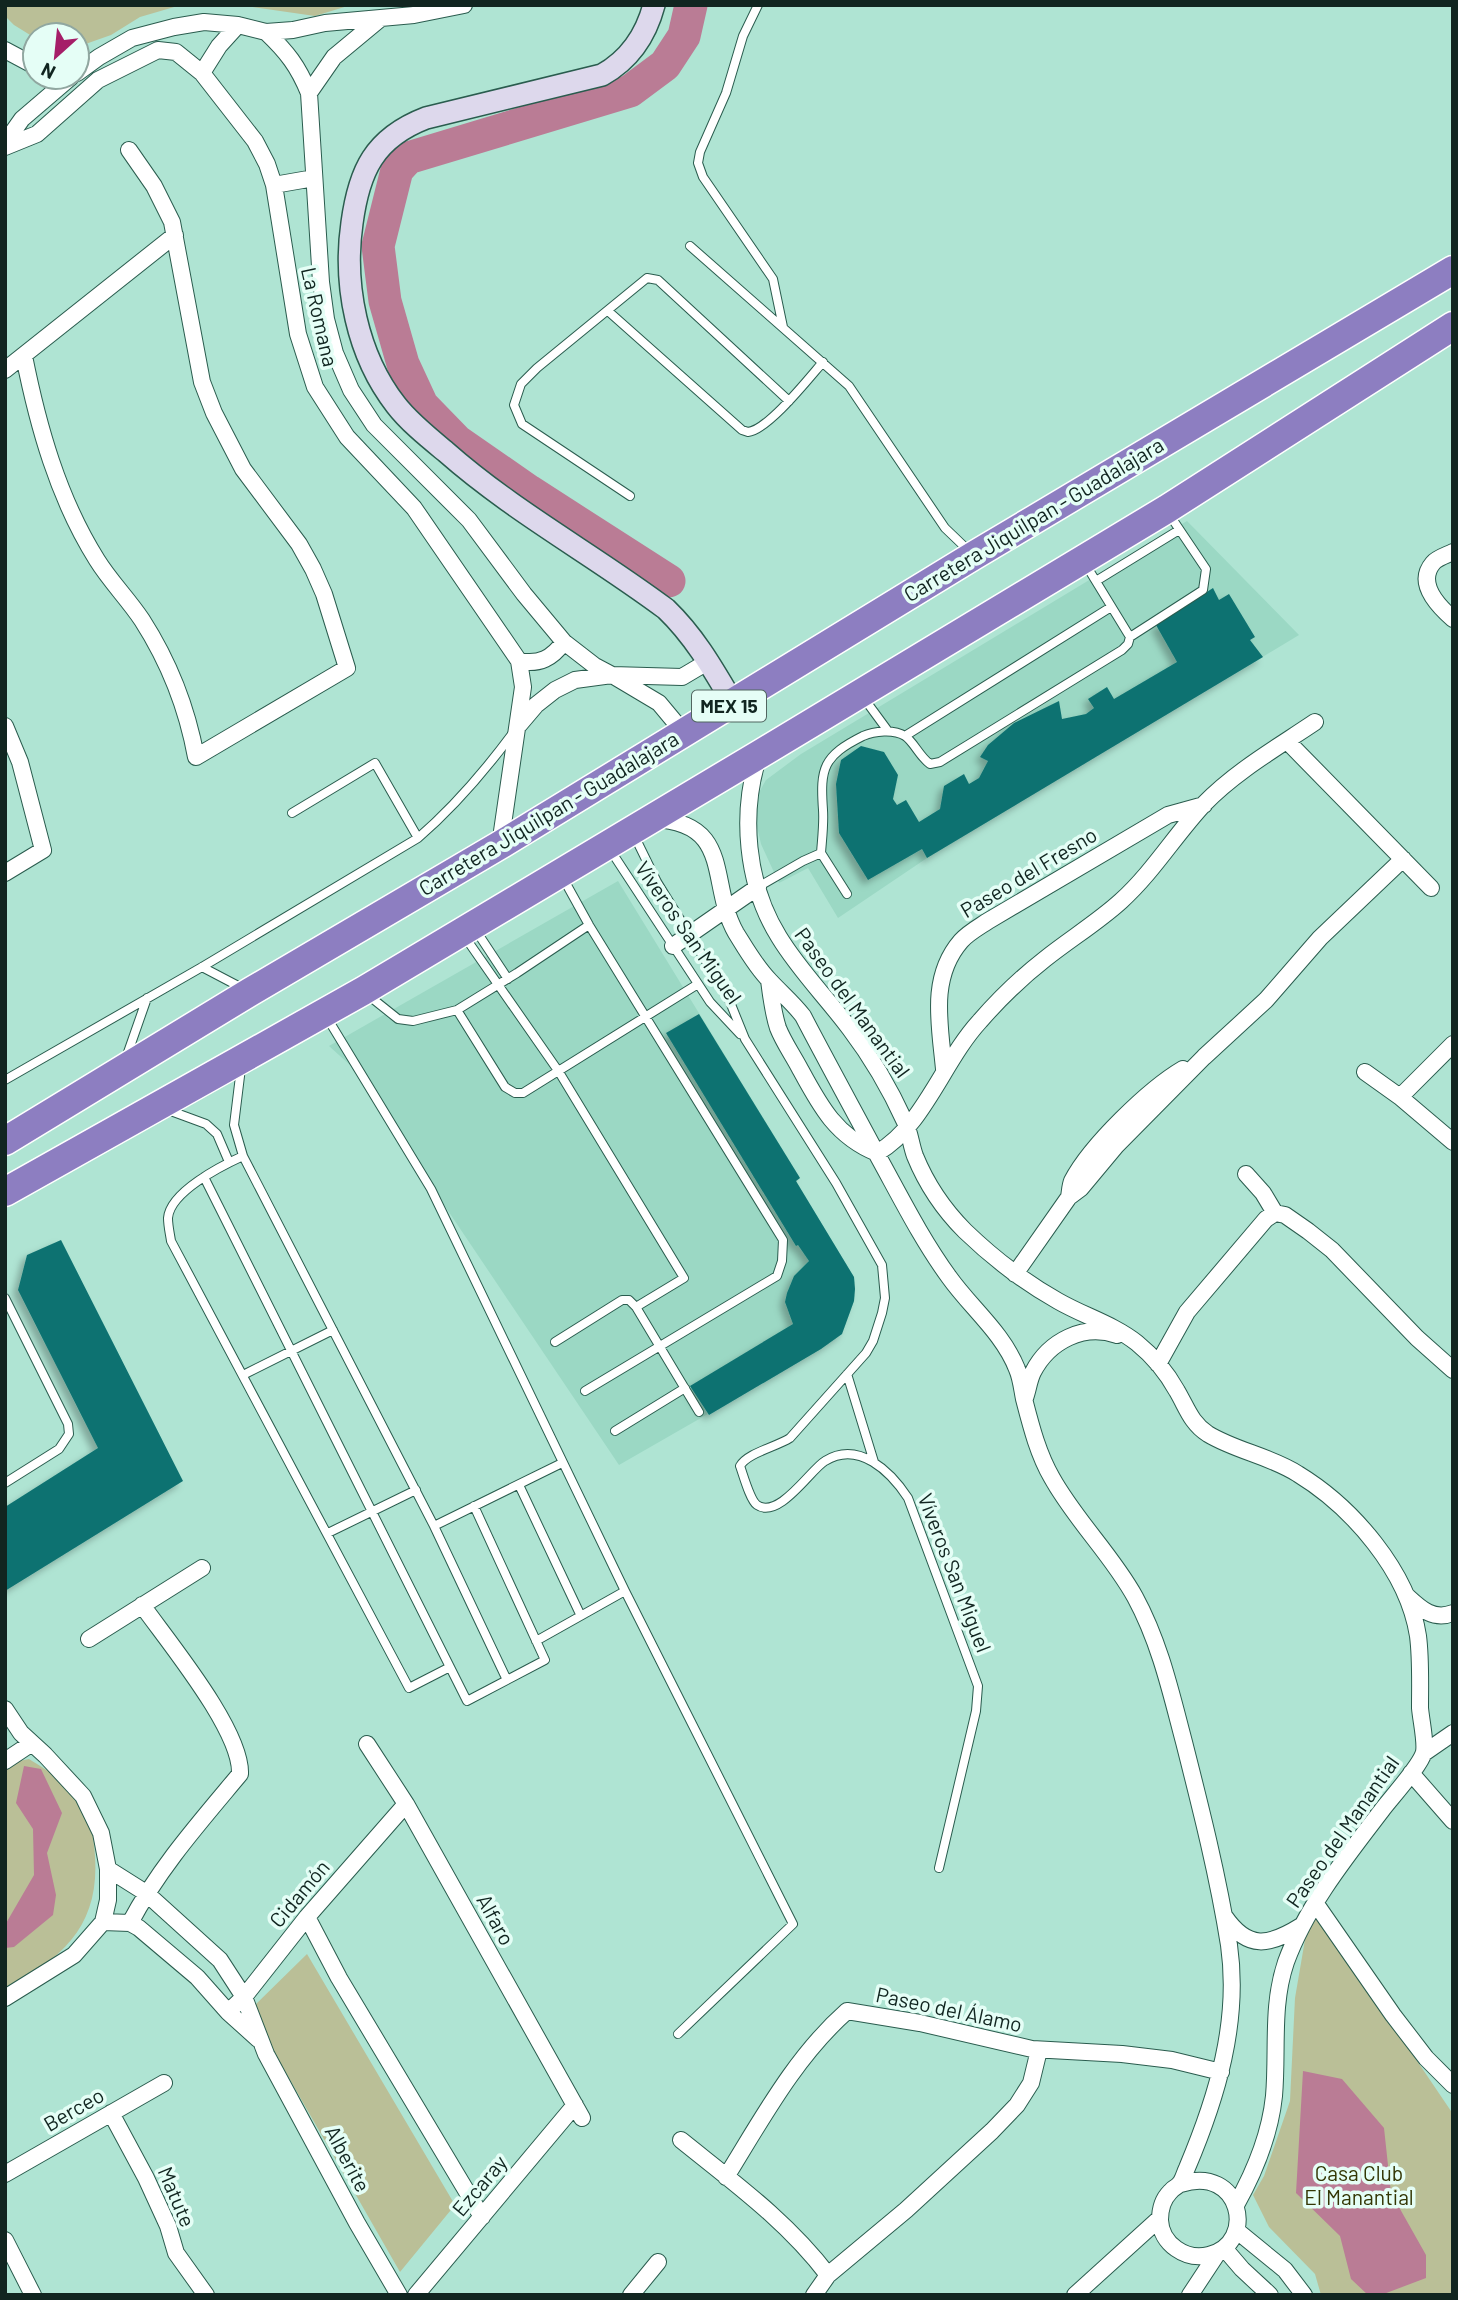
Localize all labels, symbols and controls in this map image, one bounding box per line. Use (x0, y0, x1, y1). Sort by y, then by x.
north arrow (21, 21, 91, 91)
text: N (37, 58, 59, 85)
street label: La Romana (297, 265, 344, 369)
street label: Carretera Jiquilpan - Guadalajara (899, 431, 1167, 606)
road number: MEX 15 (692, 691, 766, 722)
street label: Carretera Jiquilpan - Guadalajara (414, 725, 682, 900)
street label: Paseo del Fresno (955, 821, 1101, 922)
street label: Víveros San Miguel (631, 856, 748, 1008)
street label: Paseo del Manantial (790, 922, 916, 1082)
street label: Víveros San Miguel (914, 1489, 997, 1655)
street label: Paseo del Manantial (1280, 1750, 1403, 1912)
street label: Cidamón (264, 1854, 334, 1932)
street label: Alfaro (472, 1889, 520, 1949)
street label: Paseo del Álamo (874, 1981, 1025, 2036)
street label: Berceo (39, 2082, 108, 2136)
street label: Alberite (320, 2121, 376, 2196)
street label: Ezcaray (446, 2149, 512, 2220)
park label: Casa Club El Manantial (1304, 2160, 1414, 2209)
street label: Matute (154, 2162, 201, 2230)

